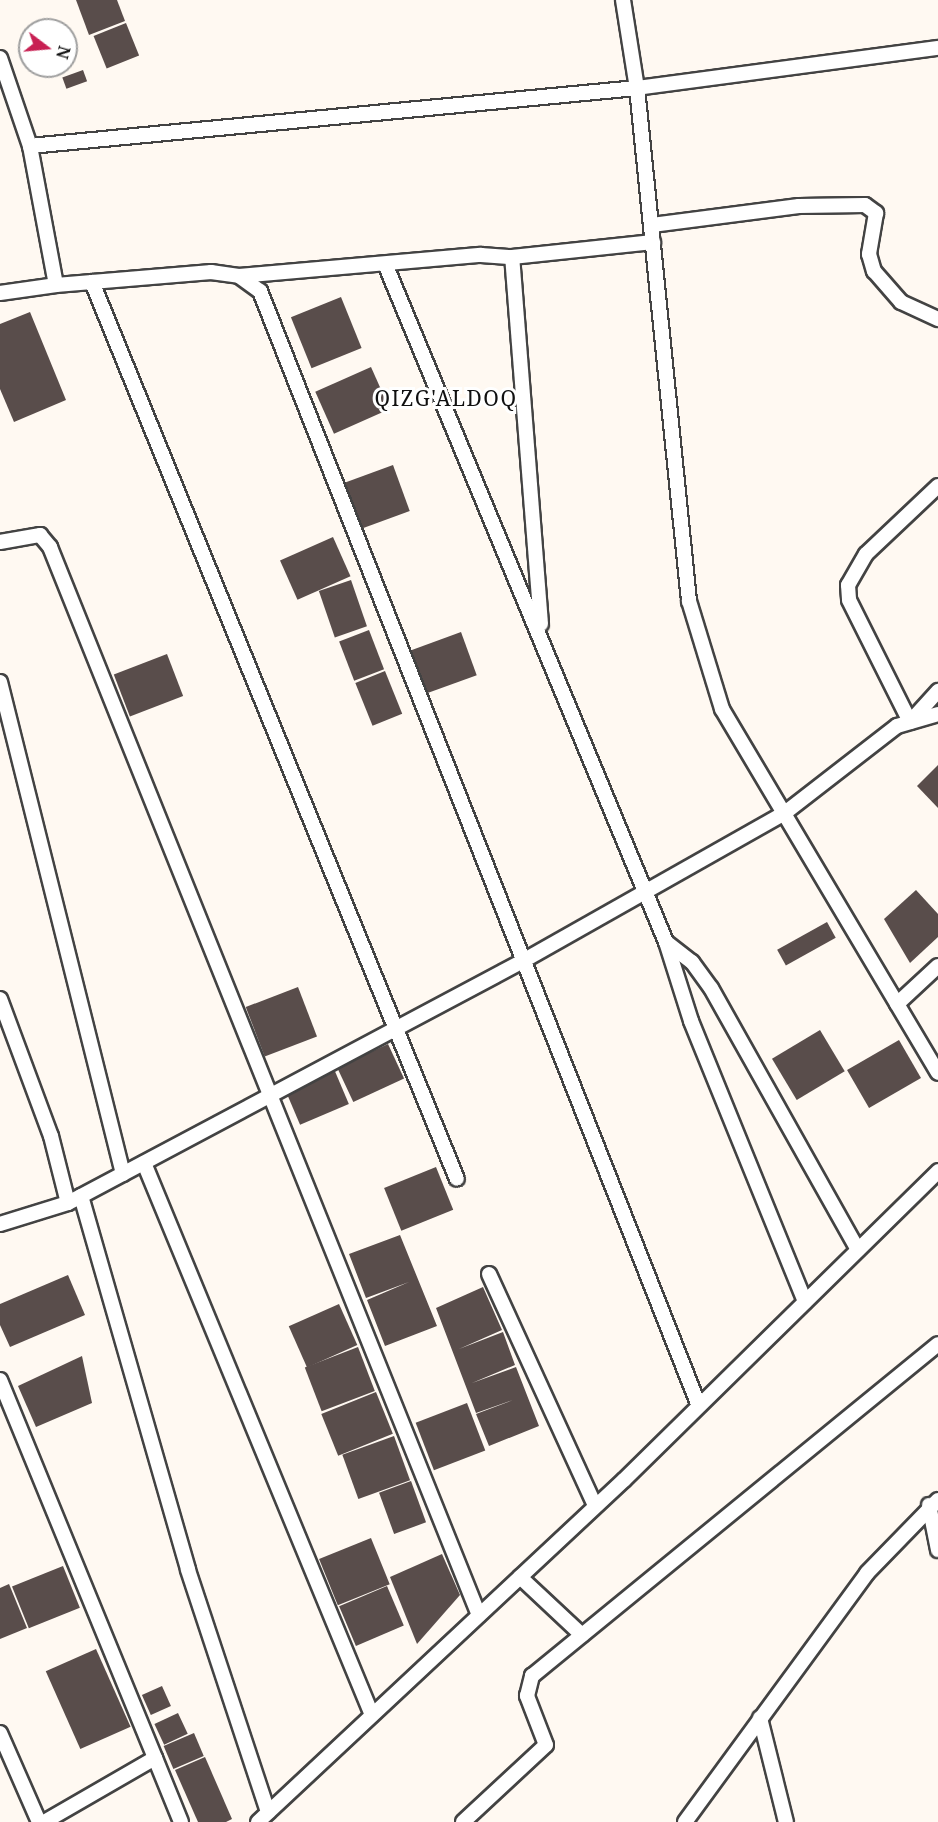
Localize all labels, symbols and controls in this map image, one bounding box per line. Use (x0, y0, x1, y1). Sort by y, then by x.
north arrow (18, 18, 78, 78)
text: N (51, 43, 76, 61)
district label: QIZG'ALDOQ (375, 385, 517, 411)

